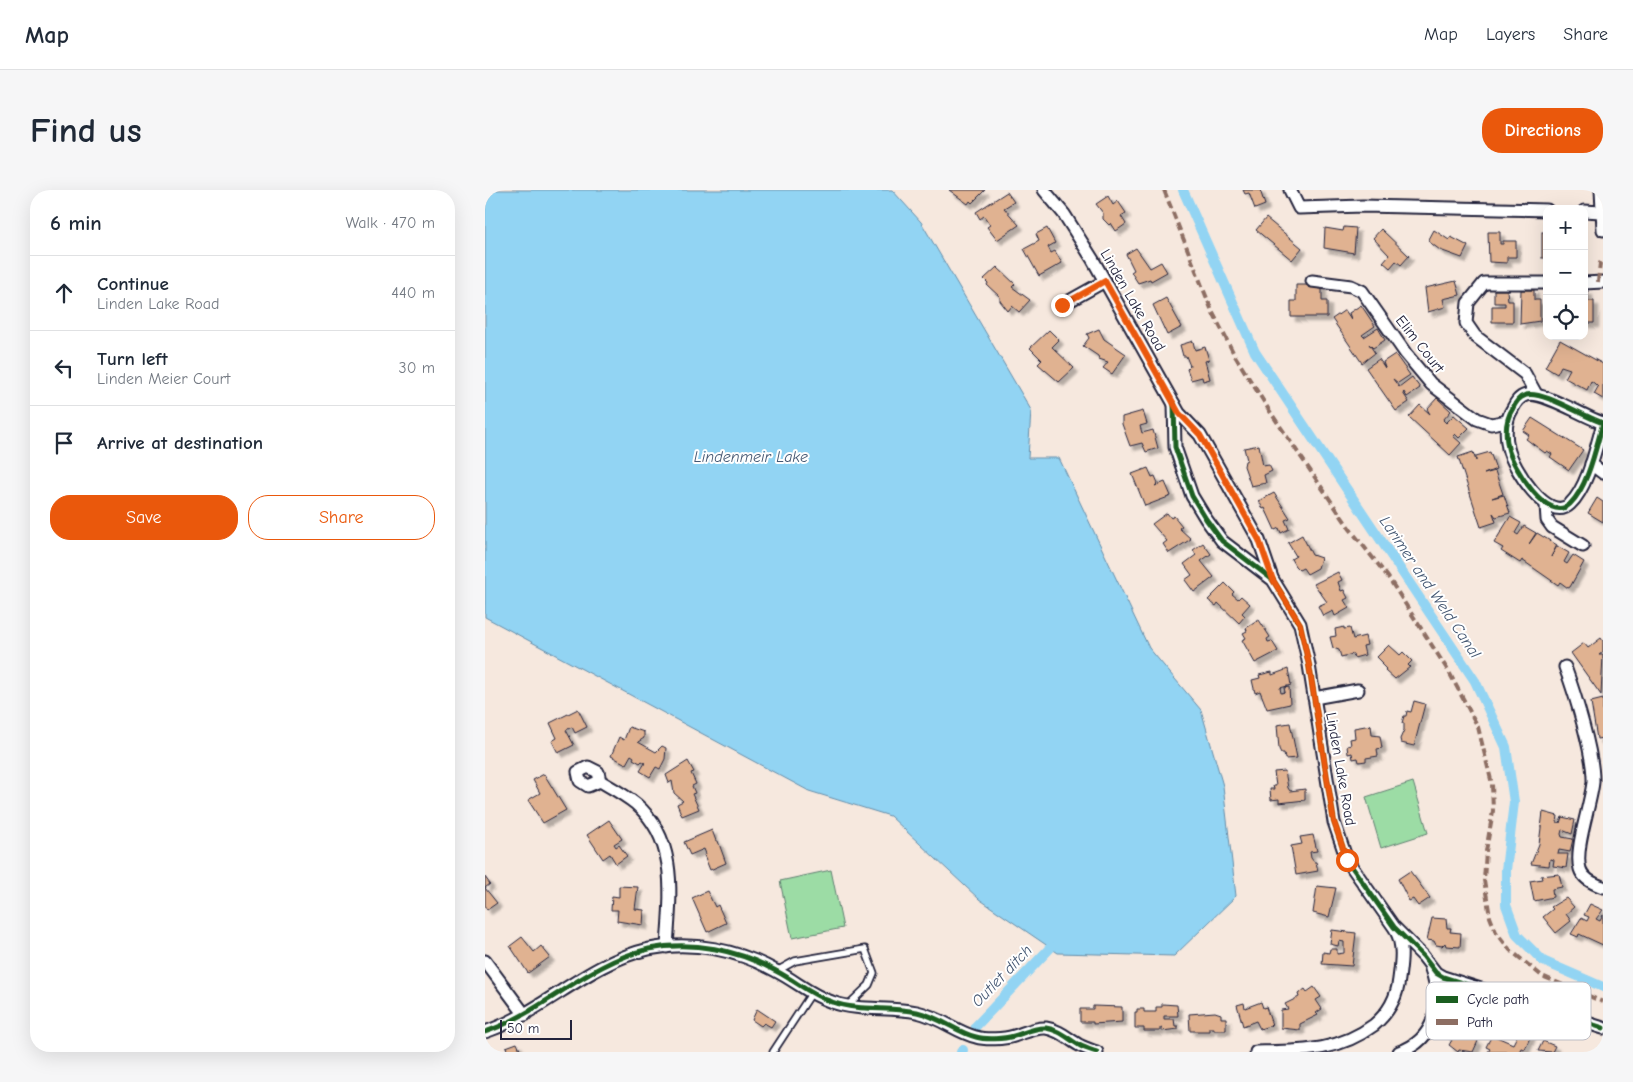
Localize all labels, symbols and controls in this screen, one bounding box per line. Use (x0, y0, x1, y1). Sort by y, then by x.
text: Map (25, 21, 69, 49)
text: Map (1424, 24, 1458, 45)
text: Layers (1486, 24, 1535, 45)
text: Share (1563, 24, 1608, 45)
button: Directions (1482, 108, 1603, 153)
text: Find us (30, 110, 142, 151)
map controls (1543, 205, 1588, 340)
button: + (1543, 205, 1588, 250)
text: 6 min (50, 211, 102, 235)
text: Walk · 470 m (346, 214, 435, 232)
street label: Linden Lake Road (1097, 246, 1169, 354)
button: − (1543, 250, 1588, 295)
text: Continue (97, 273, 169, 295)
icon: ahead (50, 279, 78, 307)
text: 440 m (391, 284, 435, 302)
route end (1051, 294, 1074, 317)
text: Linden Lake Road (97, 295, 219, 313)
button: locate (1543, 295, 1588, 340)
street label: Elim Court (1392, 312, 1449, 377)
text: Turn left (97, 348, 168, 370)
icon: left (50, 354, 78, 382)
text: 30 m (399, 359, 435, 377)
text: Linden Meier Court (97, 370, 230, 388)
icon: arrive (50, 429, 78, 457)
text: Arrive at destination (97, 432, 263, 454)
water label: Lindenmeir Lake (694, 448, 808, 466)
button: Save (50, 495, 238, 540)
button: Share (248, 495, 435, 540)
water label: Larimer and Weld Canal (1376, 513, 1485, 662)
street label: Linden Lake Road (1322, 711, 1360, 827)
route start (1336, 849, 1359, 872)
water label: Outlet ditch (968, 941, 1036, 1011)
legend (1426, 982, 1591, 1040)
text: Cycle path (1467, 991, 1529, 1008)
text: Path (1467, 1014, 1493, 1031)
scale bar (500, 1017, 573, 1040)
text: 50 m (507, 1020, 539, 1037)

